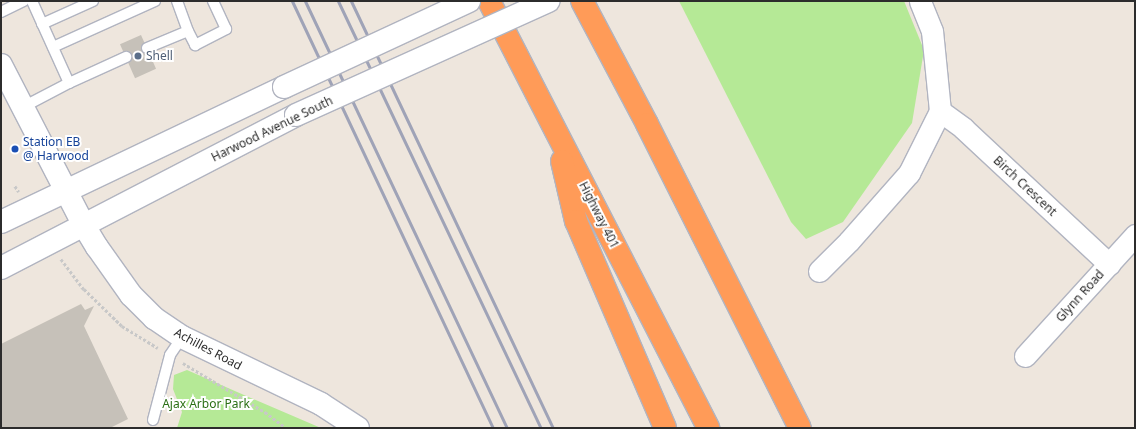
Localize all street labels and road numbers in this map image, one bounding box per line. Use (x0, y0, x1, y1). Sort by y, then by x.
street label: Harwood Avenue South (209, 93, 335, 165)
street label: Birch Crescent (990, 153, 1060, 219)
street label: Highway 401 (576, 179, 622, 251)
street label: Glynn Road (1053, 267, 1107, 325)
street label: Achilles Road (172, 325, 244, 373)

